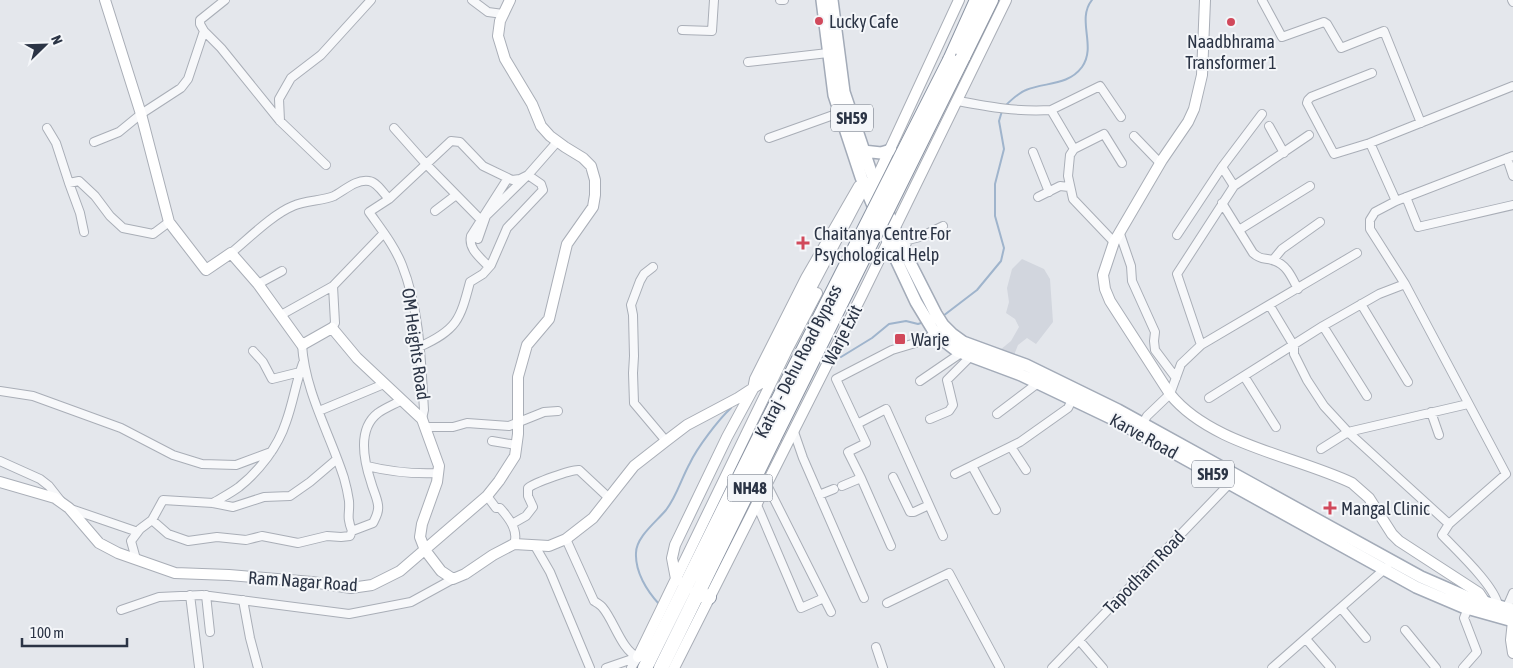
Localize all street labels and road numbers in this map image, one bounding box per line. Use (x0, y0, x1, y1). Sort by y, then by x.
road number: SH59 (831, 105, 873, 132)
street label: Katraj - Dehu Road Bypass (750, 281, 846, 441)
street label: OM Heights Road (398, 287, 434, 401)
street label: Warje Exit (818, 301, 866, 369)
street label: Karve Road (1106, 409, 1182, 463)
road number: SH59 (1192, 460, 1234, 488)
road number: NH48 (728, 474, 772, 502)
street label: Tapodham Road (1099, 526, 1189, 618)
street label: Ram Nagar Road (248, 567, 358, 595)

